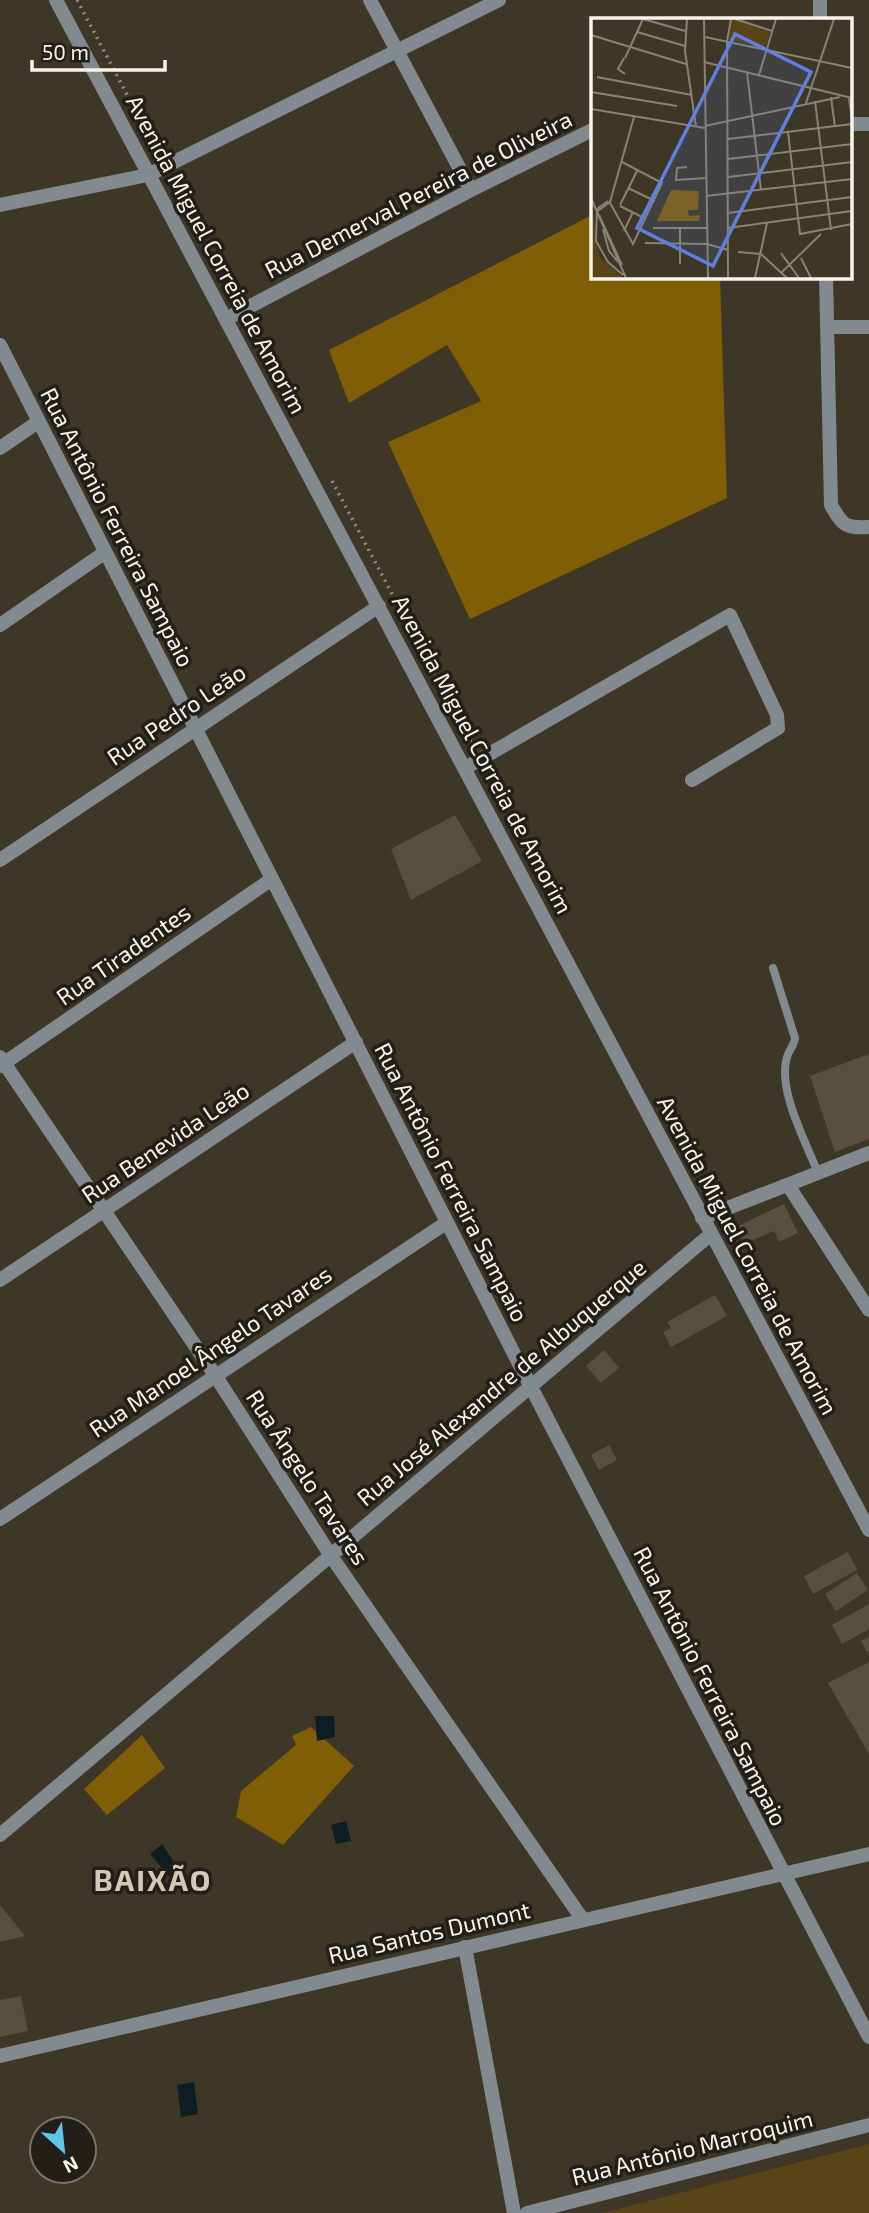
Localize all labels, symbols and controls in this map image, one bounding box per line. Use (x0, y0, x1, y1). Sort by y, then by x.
inset map (591, 18, 852, 278)
scale bar (32, 28, 164, 72)
text: 50 m (42, 39, 89, 64)
street label: Avenida Miguel Correia de Amorim (121, 90, 313, 418)
street label: Rua Demerval Pereira de Oliveira (260, 104, 576, 284)
street label: Rua Antônio Ferreira Sampaio (35, 383, 201, 671)
street label: Avenida Miguel Correia de Amorim (387, 590, 579, 918)
street label: Rua Pedro Leão (101, 657, 251, 771)
street label: Rua Tiradentes (51, 897, 195, 1011)
street label: Rua Antônio Ferreira Sampaio (369, 1038, 535, 1326)
street label: Rua Benevida Leão (76, 1076, 254, 1208)
street label: Avenida Miguel Correia de Amorim (652, 1091, 844, 1419)
street label: Rua José Alexandre de Albuquerque (351, 1253, 651, 1511)
street label: Rua Manoel Ângelo Tavares (84, 1259, 336, 1443)
street label: Rua Ângelo Tavares (241, 1384, 375, 1570)
street label: Rua Antônio Ferreira Sampaio (628, 1542, 794, 1830)
district label: BAIXÃO (94, 1861, 212, 1897)
street label: Rua Santos Dumont (325, 1895, 533, 1969)
street label: Rua Antônio Marroquim (569, 2103, 815, 2191)
north arrow (28, 2115, 98, 2185)
text: N (60, 2152, 82, 2179)

